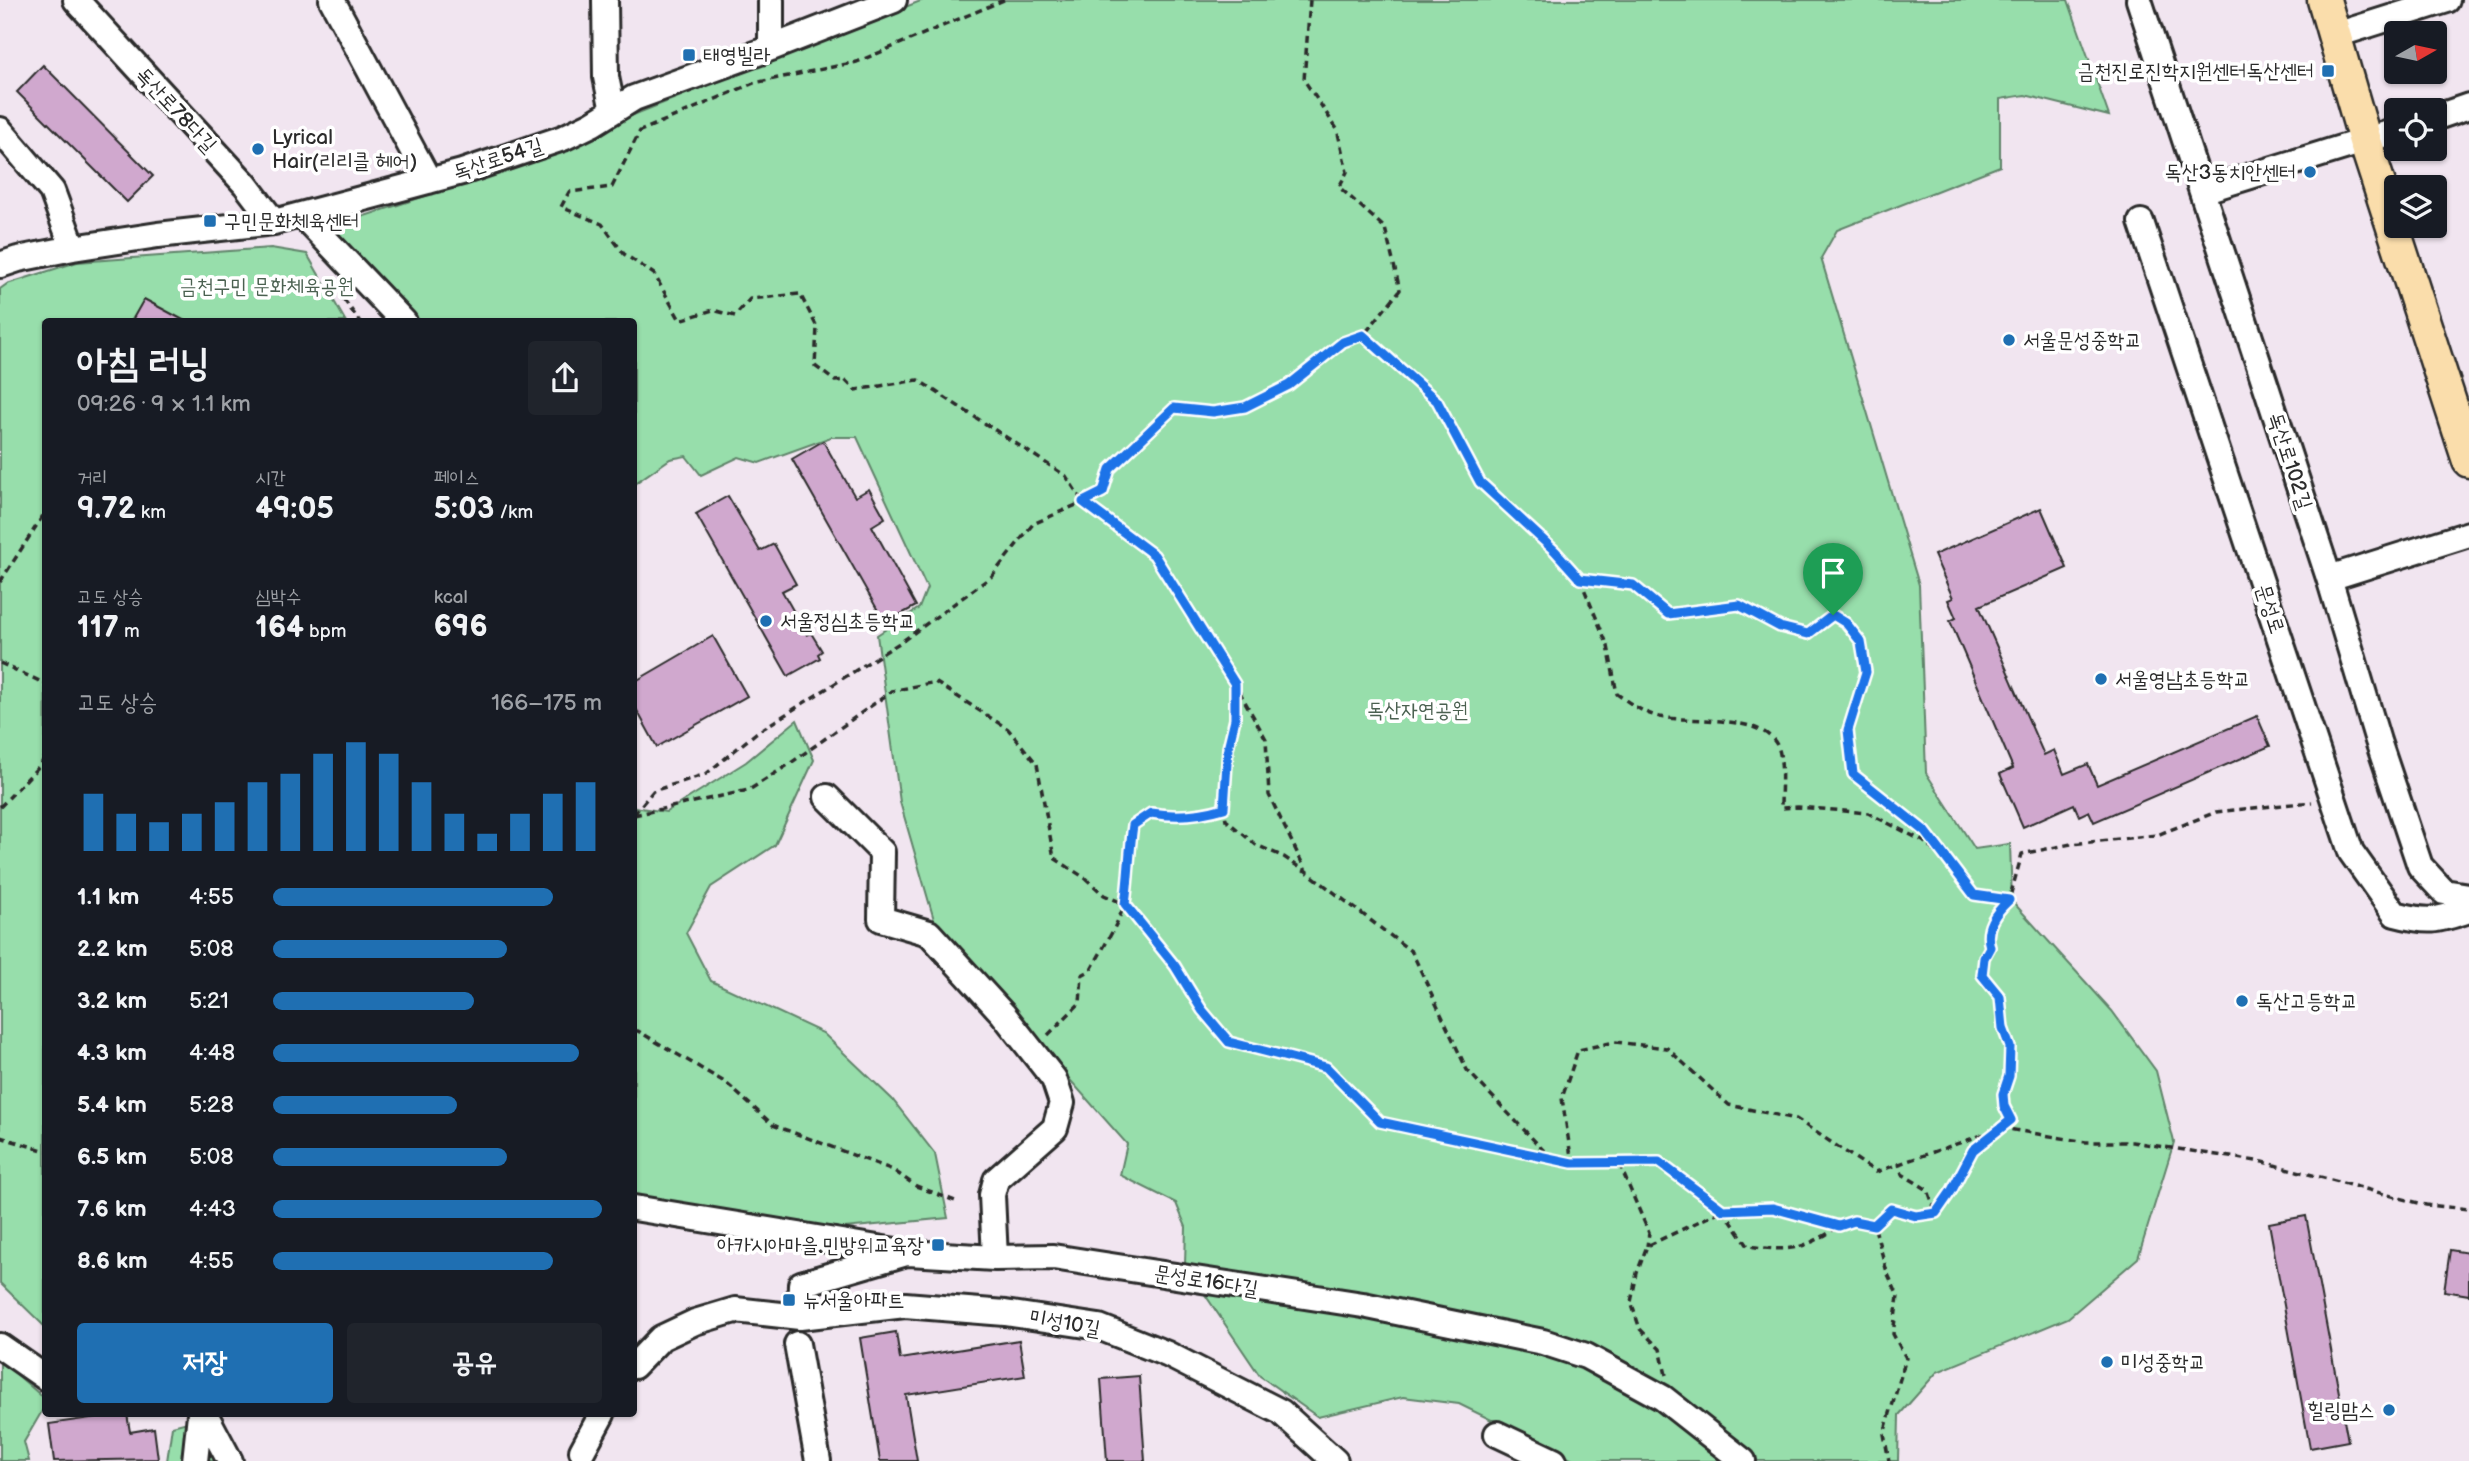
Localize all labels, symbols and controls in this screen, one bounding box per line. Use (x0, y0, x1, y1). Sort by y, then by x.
north arrow (2384, 21, 2446, 84)
map controls (2384, 21, 2447, 238)
place label: 태영빌라 (703, 43, 771, 68)
marker: 태영빌라 (681, 47, 697, 63)
place label: 금천진로진학지원센터독산센터 (2077, 59, 2314, 84)
street label: 독산로78다길 (130, 62, 222, 158)
marker: 금천진로진학지원센터독산센터 (2320, 63, 2336, 79)
button: locate (2384, 98, 2447, 161)
place label: Lyrical Hair(리리클 헤어) (272, 125, 417, 174)
street label: 독산로54길 (450, 133, 546, 185)
marker: Lyrical Hair(리리클 헤어) (250, 141, 266, 157)
place label: 독산3동치안센터 (2165, 160, 2296, 185)
marker: 독산3동치안센터 (2302, 164, 2318, 180)
button: layers (2384, 175, 2447, 238)
place label: 구민문화체육센터 (224, 209, 359, 234)
marker: 구민문화체육센터 (202, 213, 218, 229)
park label: 금천구민 문화체육공원 (180, 274, 354, 299)
place label: 서울문성중학교 (2023, 328, 2141, 353)
marker: 서울문성중학교 (2001, 332, 2017, 348)
text: 아침 러닝 (77, 341, 210, 386)
button: share (528, 341, 602, 415)
text: 09:26 · 9 × 1.1 km (77, 390, 251, 418)
street label: 독산로102길 (2263, 409, 2317, 513)
text: 거리 (77, 467, 108, 490)
text: 시간 (255, 467, 286, 490)
text: 페이스 (434, 467, 480, 490)
text: 9.72 (77, 491, 136, 527)
text: 49:05 (255, 491, 334, 527)
text: 5:03 (434, 491, 494, 527)
text: km (136, 501, 166, 524)
text: /km (494, 501, 533, 524)
pin (1803, 543, 1863, 615)
icon: arrive (1814, 554, 1852, 592)
street label: 문성로 (2250, 581, 2290, 637)
text: 고도 상승 (77, 586, 143, 609)
text: 심박수 (255, 586, 301, 609)
text: kcal (434, 586, 468, 609)
text: 696 (434, 609, 488, 645)
place label: 서울정심초등학교 (780, 609, 915, 634)
text: 117 (77, 610, 119, 646)
text: 164 (255, 610, 304, 646)
marker: 서울정심초등학교 (758, 613, 774, 629)
text: m (119, 620, 140, 643)
text: bpm (304, 620, 346, 643)
place label: 서울영남초등학교 (2115, 667, 2250, 692)
marker: 서울영남초등학교 (2093, 671, 2109, 687)
text: 고도 상승 (77, 689, 157, 717)
text: 166–175 m (491, 689, 602, 717)
park label: 독산자연공원 (1367, 698, 1469, 723)
text: 1.1 km (77, 883, 139, 911)
text: 4:55 (189, 883, 234, 911)
text: 2.2 km (77, 935, 148, 963)
text: 5:08 (189, 935, 234, 963)
text: 3.2 km (77, 987, 147, 1015)
text: 5:21 (189, 987, 229, 1015)
place label: 독산고등학교 (2256, 989, 2357, 1014)
marker: 독산고등학교 (2234, 993, 2250, 1009)
text: 4.3 km (77, 1039, 147, 1067)
text: 4:48 (189, 1039, 235, 1067)
text: 5.4 km (77, 1091, 147, 1119)
text: 5:28 (189, 1091, 234, 1119)
text: 6.5 km (77, 1143, 147, 1171)
text: 5:08 (189, 1143, 234, 1171)
text: 7.6 km (77, 1195, 147, 1223)
text: 4:43 (189, 1195, 236, 1223)
place label: 아카시아마을.민방위교육장 (717, 1233, 924, 1258)
marker: 아카시아마을.민방위교육장 (930, 1237, 946, 1253)
text: 8.6 km (77, 1247, 148, 1275)
text: 4:55 (189, 1247, 234, 1275)
street label: 문성로16다길 (1152, 1260, 1260, 1302)
place label: 뉴서울아파트 (803, 1288, 904, 1313)
marker: 뉴서울아파트 (781, 1292, 797, 1308)
street label: 미성10길 (1028, 1305, 1102, 1342)
button: 저장 (77, 1323, 333, 1403)
button: 공유 (347, 1323, 602, 1403)
place label: 미성중학교 (2121, 1350, 2206, 1375)
marker: 미성중학교 (2099, 1354, 2115, 1370)
place label: 힐링맘스 (2307, 1398, 2375, 1423)
marker: 힐링맘스 (2381, 1402, 2397, 1418)

